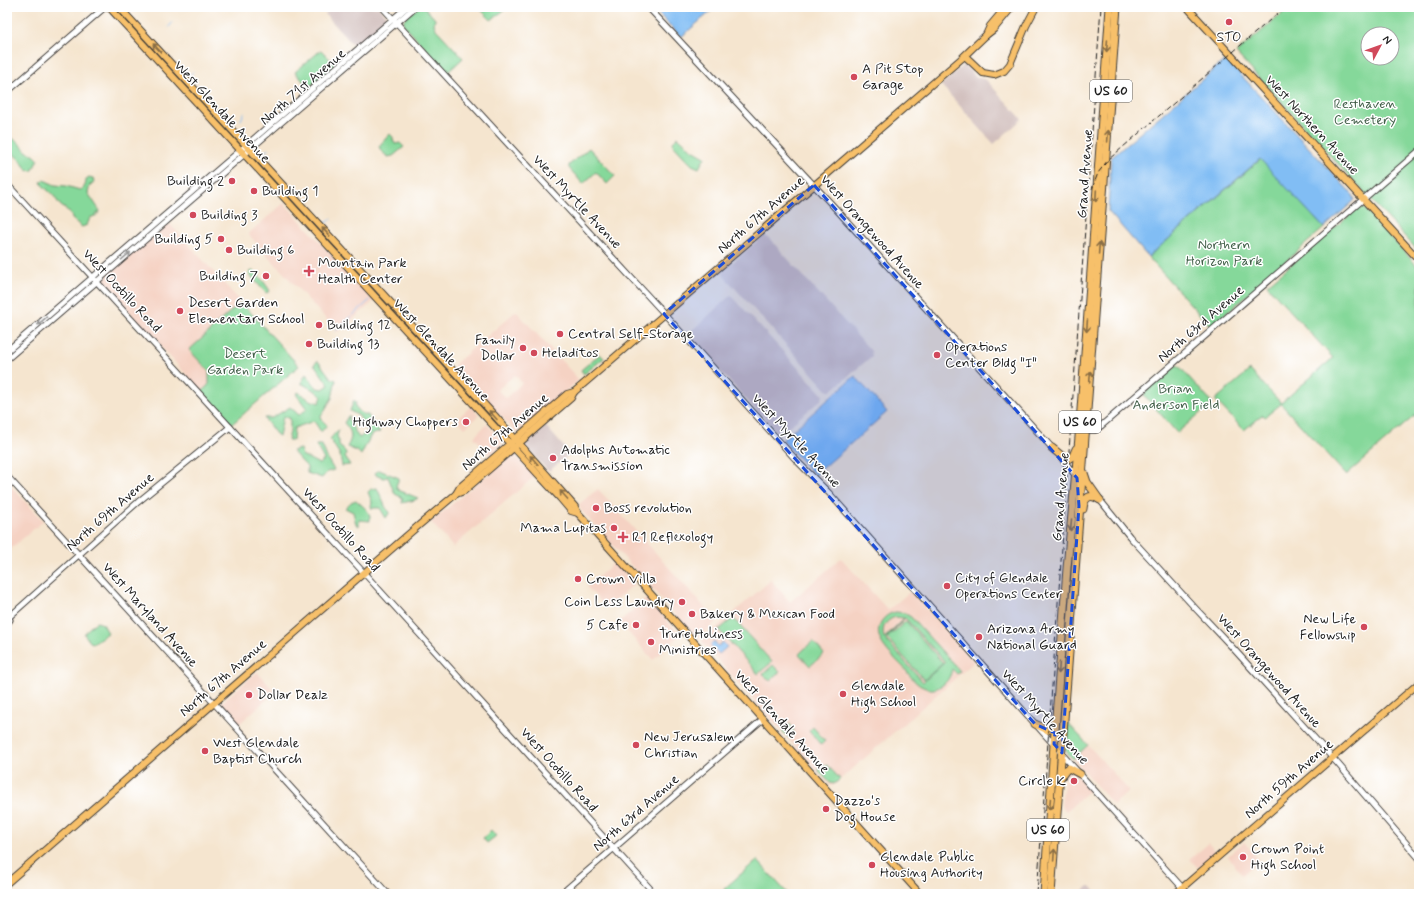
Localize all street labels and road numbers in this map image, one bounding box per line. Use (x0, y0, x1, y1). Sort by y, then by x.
street label: North 71st Avenue (256, 45, 350, 129)
street label: West Glendale Avenue (170, 57, 274, 167)
street label: West Northern Avenue (1261, 71, 1363, 179)
road number: US 60 (1090, 80, 1132, 102)
street label: Grand Avenue (1073, 129, 1097, 219)
street label: West Myrtle Avenue (529, 151, 625, 253)
street label: West Orangewood Avenue (815, 171, 928, 294)
street label: North 67th Avenue (714, 172, 808, 258)
street label: West Ocotillo Road (79, 245, 165, 337)
street label: North 63rd Avenue (1154, 281, 1248, 366)
street label: West Glendale Avenue (389, 295, 493, 405)
street label: North 67th Avenue (458, 389, 552, 475)
street label: West Myrtle Avenue (748, 390, 844, 492)
road number: US 60 (1059, 411, 1101, 433)
street label: Grand Avenue (1048, 452, 1074, 542)
street label: North 69th Avenue (62, 469, 158, 555)
street label: West Ocotillo Road (298, 484, 384, 576)
street label: West Maryland Avenue (98, 559, 202, 671)
street label: West Orangewood Avenue (1212, 610, 1325, 733)
street label: North 67th Avenue (176, 635, 270, 721)
street label: West Glendale Avenue (731, 666, 834, 778)
street label: West Myrtle Avenue (997, 666, 1093, 768)
street label: West Ocotillo Road (516, 724, 602, 816)
street label: North 59th Avenue (1241, 735, 1337, 823)
street label: North 63rd Avenue (589, 770, 683, 855)
road number: US 60 (1027, 819, 1069, 841)

